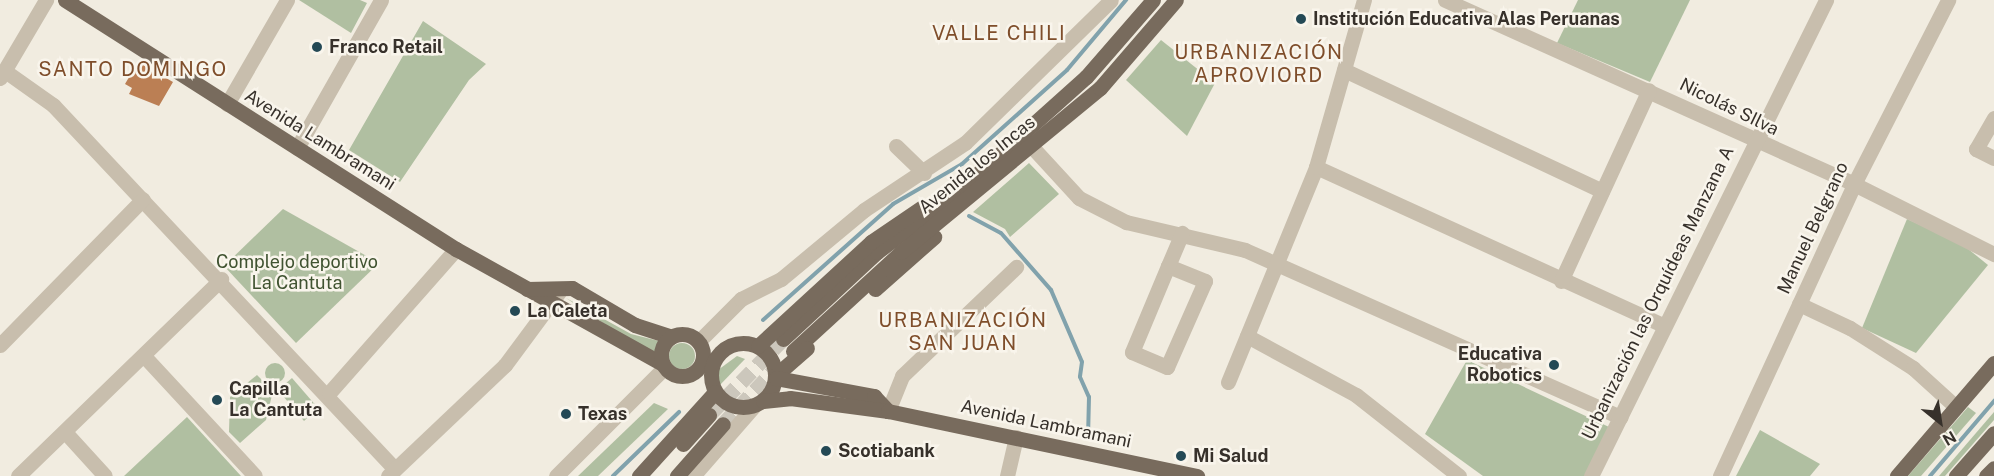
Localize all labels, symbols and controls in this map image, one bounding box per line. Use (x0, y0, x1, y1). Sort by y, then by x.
place label: Institución Educativa Alas Peruanas (1313, 8, 1620, 30)
marker: Institución Educativa Alas Peruanas (1294, 12, 1308, 26)
district label: VALLE CHILI (932, 21, 1066, 45)
place label: Franco Retail (329, 36, 443, 58)
marker: Franco Retail (310, 40, 324, 54)
district label: URBANIZACIÓN APROVIORD (1174, 41, 1344, 88)
district label: SANTO DOMINGO (38, 57, 228, 81)
street label: Nicolás SIlva (1676, 74, 1782, 140)
street label: Avenida Lambramani (240, 85, 400, 195)
street label: Avenida los Incas (914, 111, 1040, 219)
street label: Urbanización las Orquídeas Manzana A (1577, 143, 1739, 443)
street label: Manuel Belgrano (1773, 159, 1853, 297)
park label: Complejo deportivo La Cantuta (216, 252, 378, 294)
place label: La Caleta (527, 300, 608, 322)
marker: La Caleta (508, 304, 522, 318)
district label: URBANIZACIÓN SAN JUAN (878, 309, 1048, 356)
place label: Educativa Robotics (1458, 344, 1542, 386)
marker: Educativa Robotics (1547, 358, 1561, 372)
place label: Capilla La Cantuta (229, 379, 323, 422)
north arrow (1910, 392, 1970, 452)
marker: Capilla La Cantuta (210, 393, 224, 407)
street label: Avenida Lambramani (959, 395, 1133, 453)
place label: Texas (578, 403, 627, 425)
marker: Texas (559, 407, 573, 421)
text: N (1939, 427, 1959, 449)
place label: Scotiabank (838, 440, 935, 462)
marker: Scotiabank (819, 444, 833, 458)
place label: Mi Salud (1193, 445, 1268, 467)
marker: Mi Salud (1174, 449, 1188, 463)

